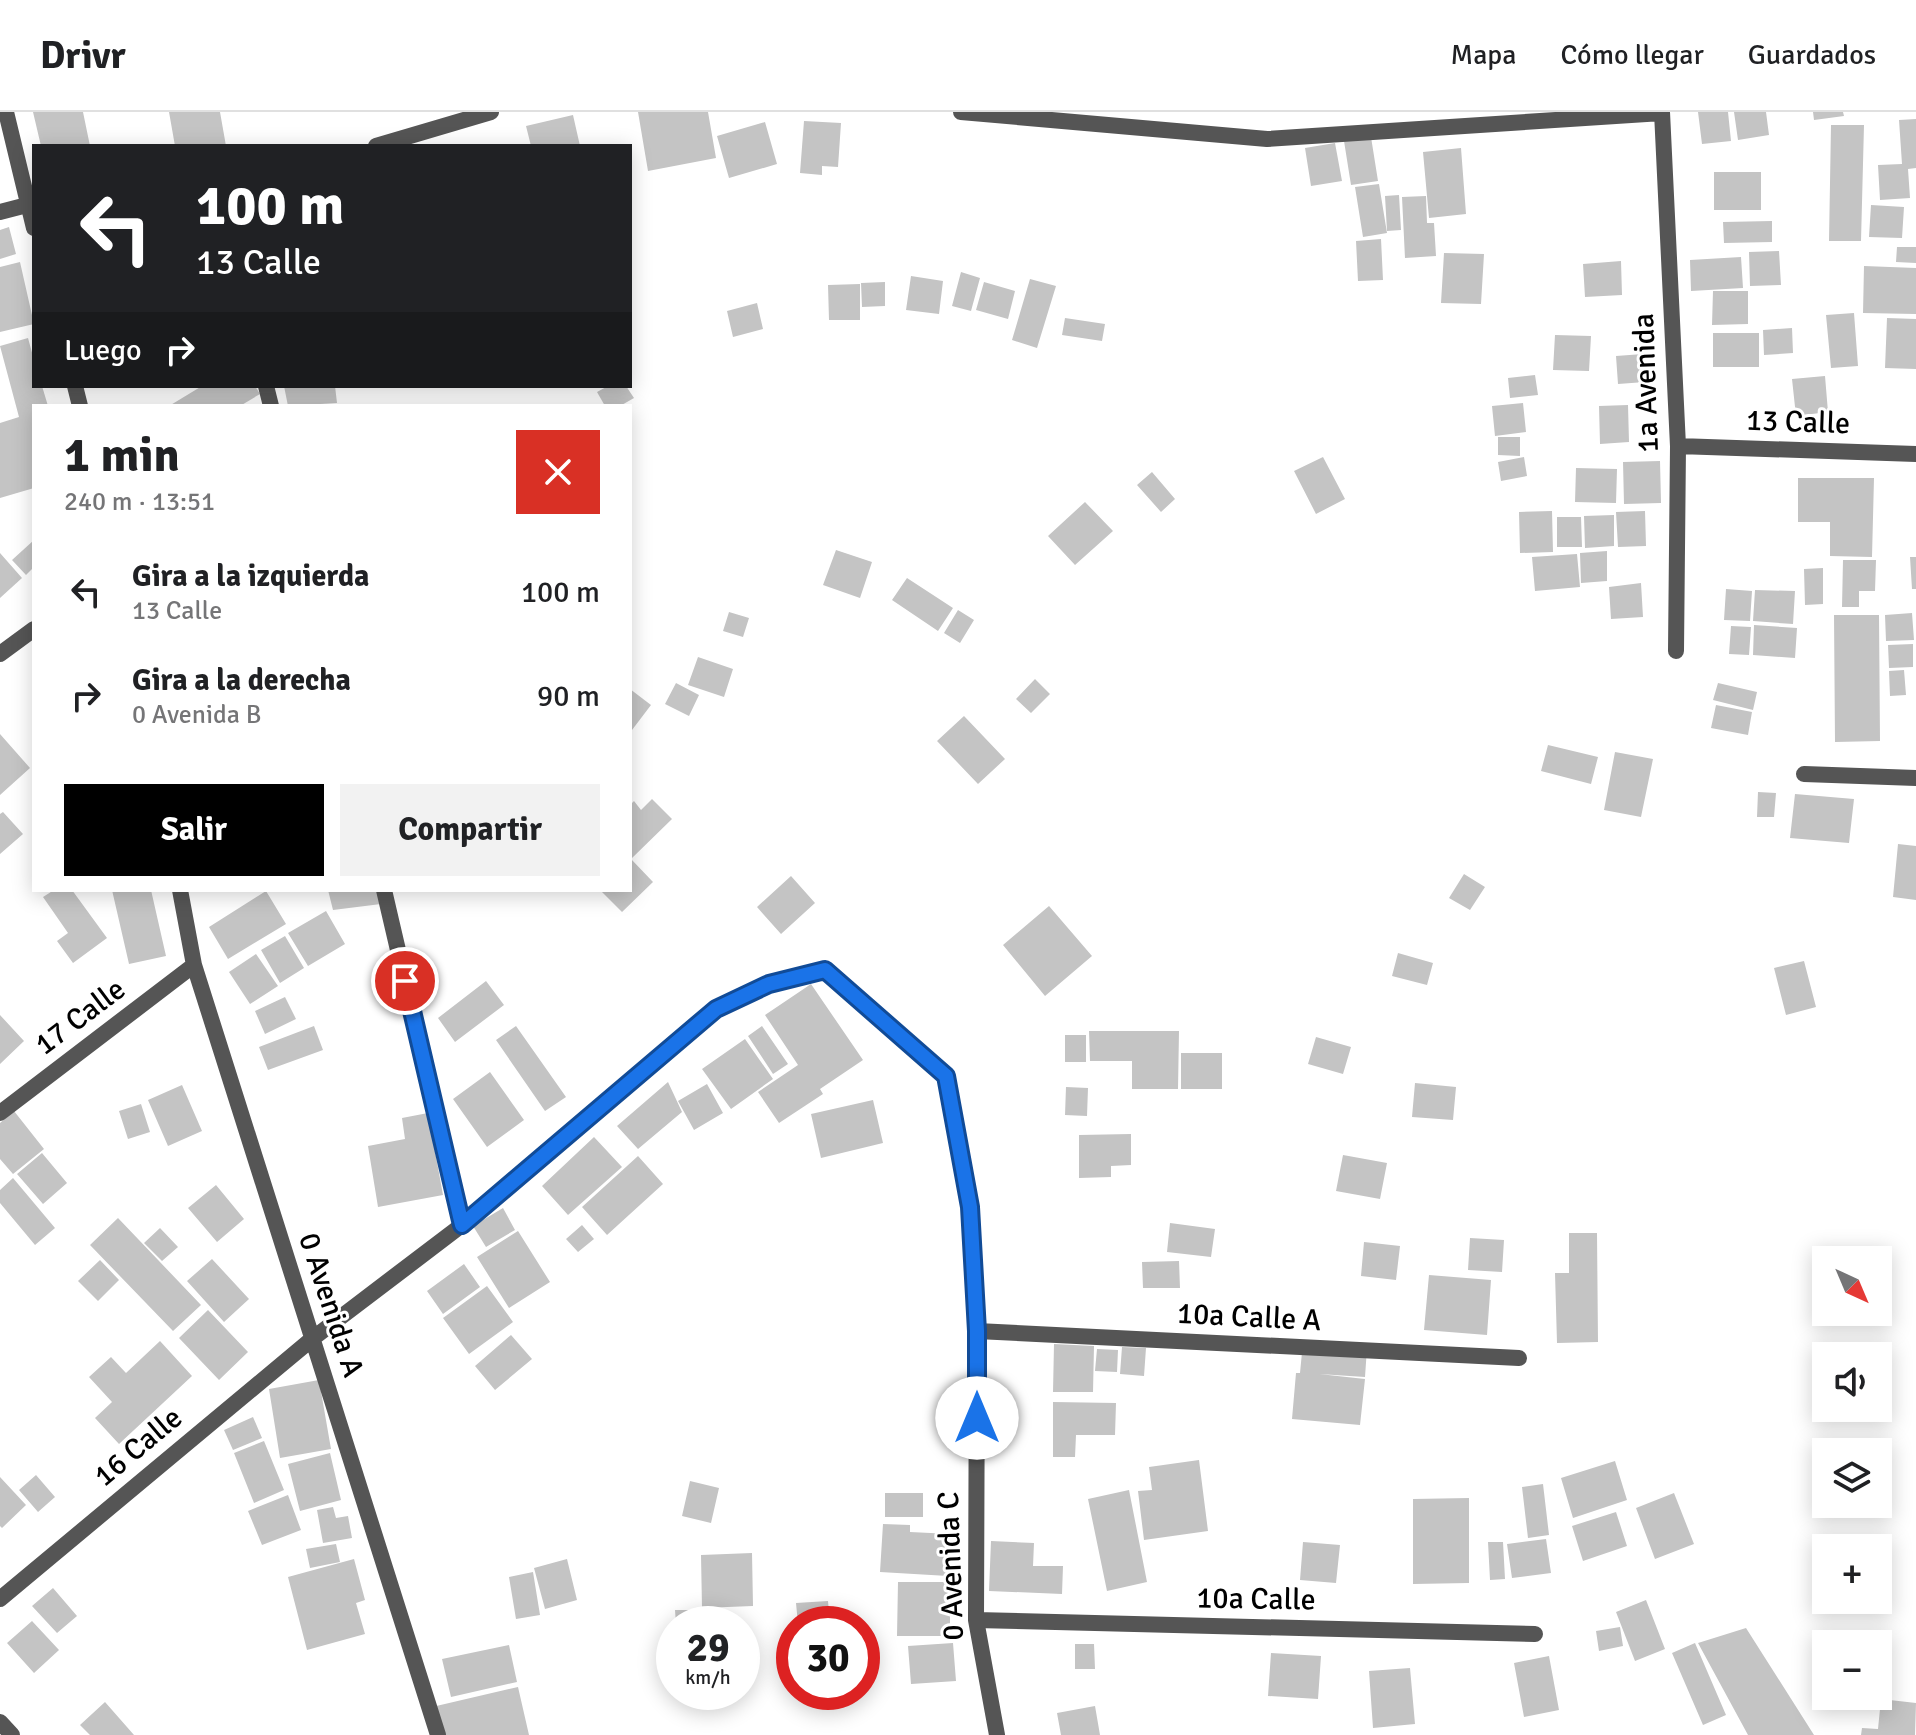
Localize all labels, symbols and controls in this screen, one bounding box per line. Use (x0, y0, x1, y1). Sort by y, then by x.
text: Drivr (40, 32, 126, 79)
text: Mapa (1451, 38, 1516, 72)
text: Cómo llegar (1560, 38, 1704, 72)
text: Guardados (1748, 38, 1876, 72)
text: 100 m (196, 171, 344, 240)
icon: left (64, 176, 168, 280)
text: 13 Calle (196, 240, 321, 285)
street label: 1a Avenida (1625, 313, 1667, 453)
icon: right (158, 328, 202, 372)
text: Luego (64, 332, 142, 369)
street label: 13 Calle (1745, 402, 1851, 442)
text: 1 min (64, 426, 180, 485)
button: close (516, 430, 600, 514)
text: 240 m · 13:51 (64, 486, 215, 518)
text: Gira a la izquierda (132, 558, 369, 595)
icon: left (64, 570, 108, 614)
text: 100 m (521, 574, 600, 611)
text: 13 Calle (132, 595, 222, 627)
text: Gira a la derecha (132, 662, 351, 699)
icon: right (64, 674, 108, 718)
text: 90 m (537, 678, 600, 715)
text: 0 Avenida B (132, 699, 261, 731)
button: Salir (64, 784, 324, 876)
button: Compartir (340, 784, 600, 876)
pin (371, 947, 439, 1015)
icon: arrive (383, 959, 427, 1003)
street label: 17 Calle (27, 971, 133, 1063)
street label: 0 Avenida A (290, 1228, 372, 1382)
north arrow (1812, 1246, 1892, 1326)
map controls (1812, 1246, 1892, 1710)
street label: 10a Calle A (1176, 1295, 1322, 1339)
button: sound (1812, 1342, 1892, 1422)
position arrow (935, 1376, 1019, 1460)
street label: 16 Calle (86, 1399, 190, 1495)
button: layers (1812, 1438, 1892, 1518)
street label: 0 Avenida C (930, 1491, 972, 1641)
button: + (1812, 1534, 1892, 1614)
street label: 10a Calle (1196, 1579, 1316, 1619)
speed limit sign: 30 (776, 1606, 880, 1710)
text: 29 (686, 1623, 730, 1673)
button: − (1812, 1630, 1892, 1710)
text: km/h (685, 1665, 731, 1690)

